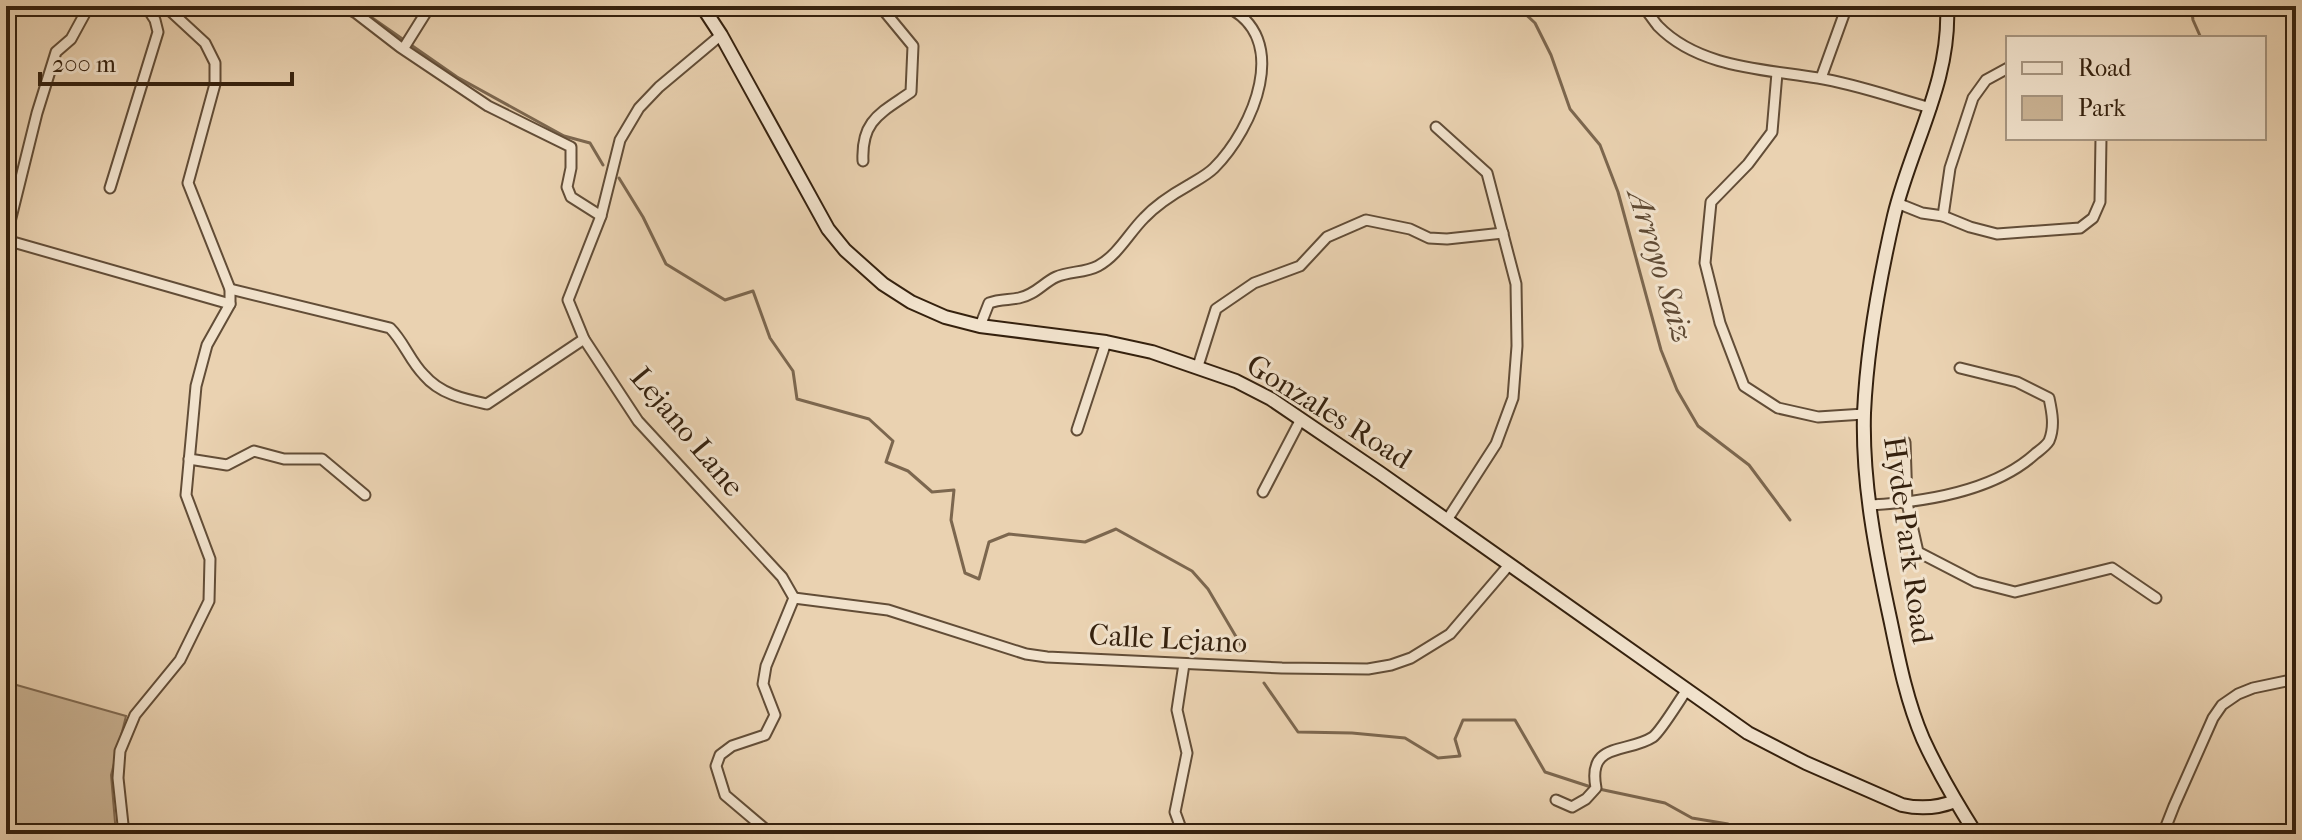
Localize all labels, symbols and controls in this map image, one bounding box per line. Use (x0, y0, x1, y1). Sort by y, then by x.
scale bar (40, 36, 292, 86)
legend (2006, 36, 2266, 140)
text: 200 m (52, 50, 116, 78)
text: Road (2078, 54, 2132, 82)
text: Park (2078, 94, 2126, 122)
water label: Arroyo Saiz (1619, 182, 1702, 347)
street label: Gonzales Road (1240, 347, 1419, 477)
street label: Lejano Lane (623, 360, 751, 504)
street label: Hyde Park Road (1876, 434, 1940, 646)
street label: Calle Lejano (1088, 617, 1248, 661)

